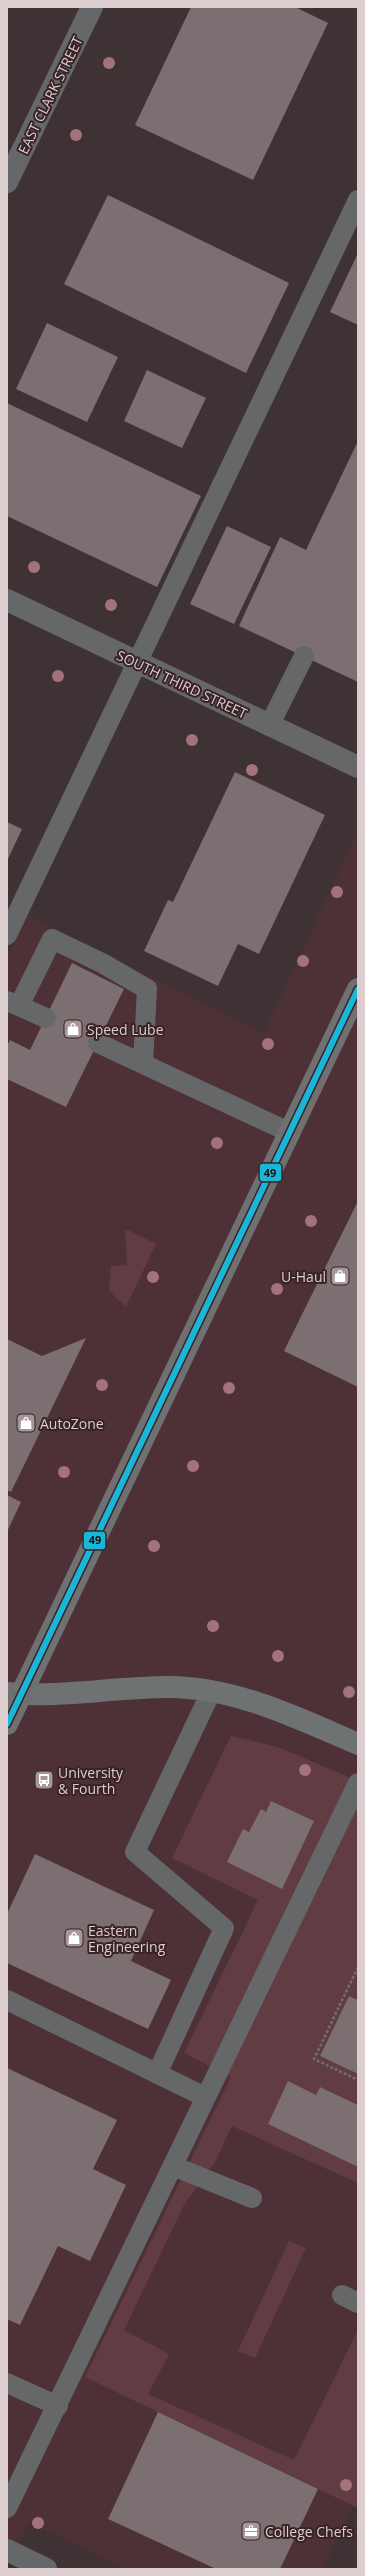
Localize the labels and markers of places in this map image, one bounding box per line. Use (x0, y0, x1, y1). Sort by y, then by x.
shop icon: Speed Lube (62, 1018, 84, 1040)
place label: Speed Lube (87, 1020, 164, 1039)
shop icon: U-Haul (329, 1265, 351, 1287)
place label: U-Haul (281, 1267, 326, 1286)
shop icon: AutoZone (15, 1412, 37, 1434)
place label: AutoZone (40, 1414, 104, 1433)
place label: University & Fourth (58, 1763, 124, 1798)
bus stop icon: University & Fourth (33, 1769, 55, 1791)
place label: Eastern Engineering (88, 1921, 166, 1956)
shop icon: Eastern Engineering (63, 1927, 85, 1949)
office icon: College Chefs (240, 2520, 262, 2542)
place label: College Chefs (265, 2522, 353, 2541)

